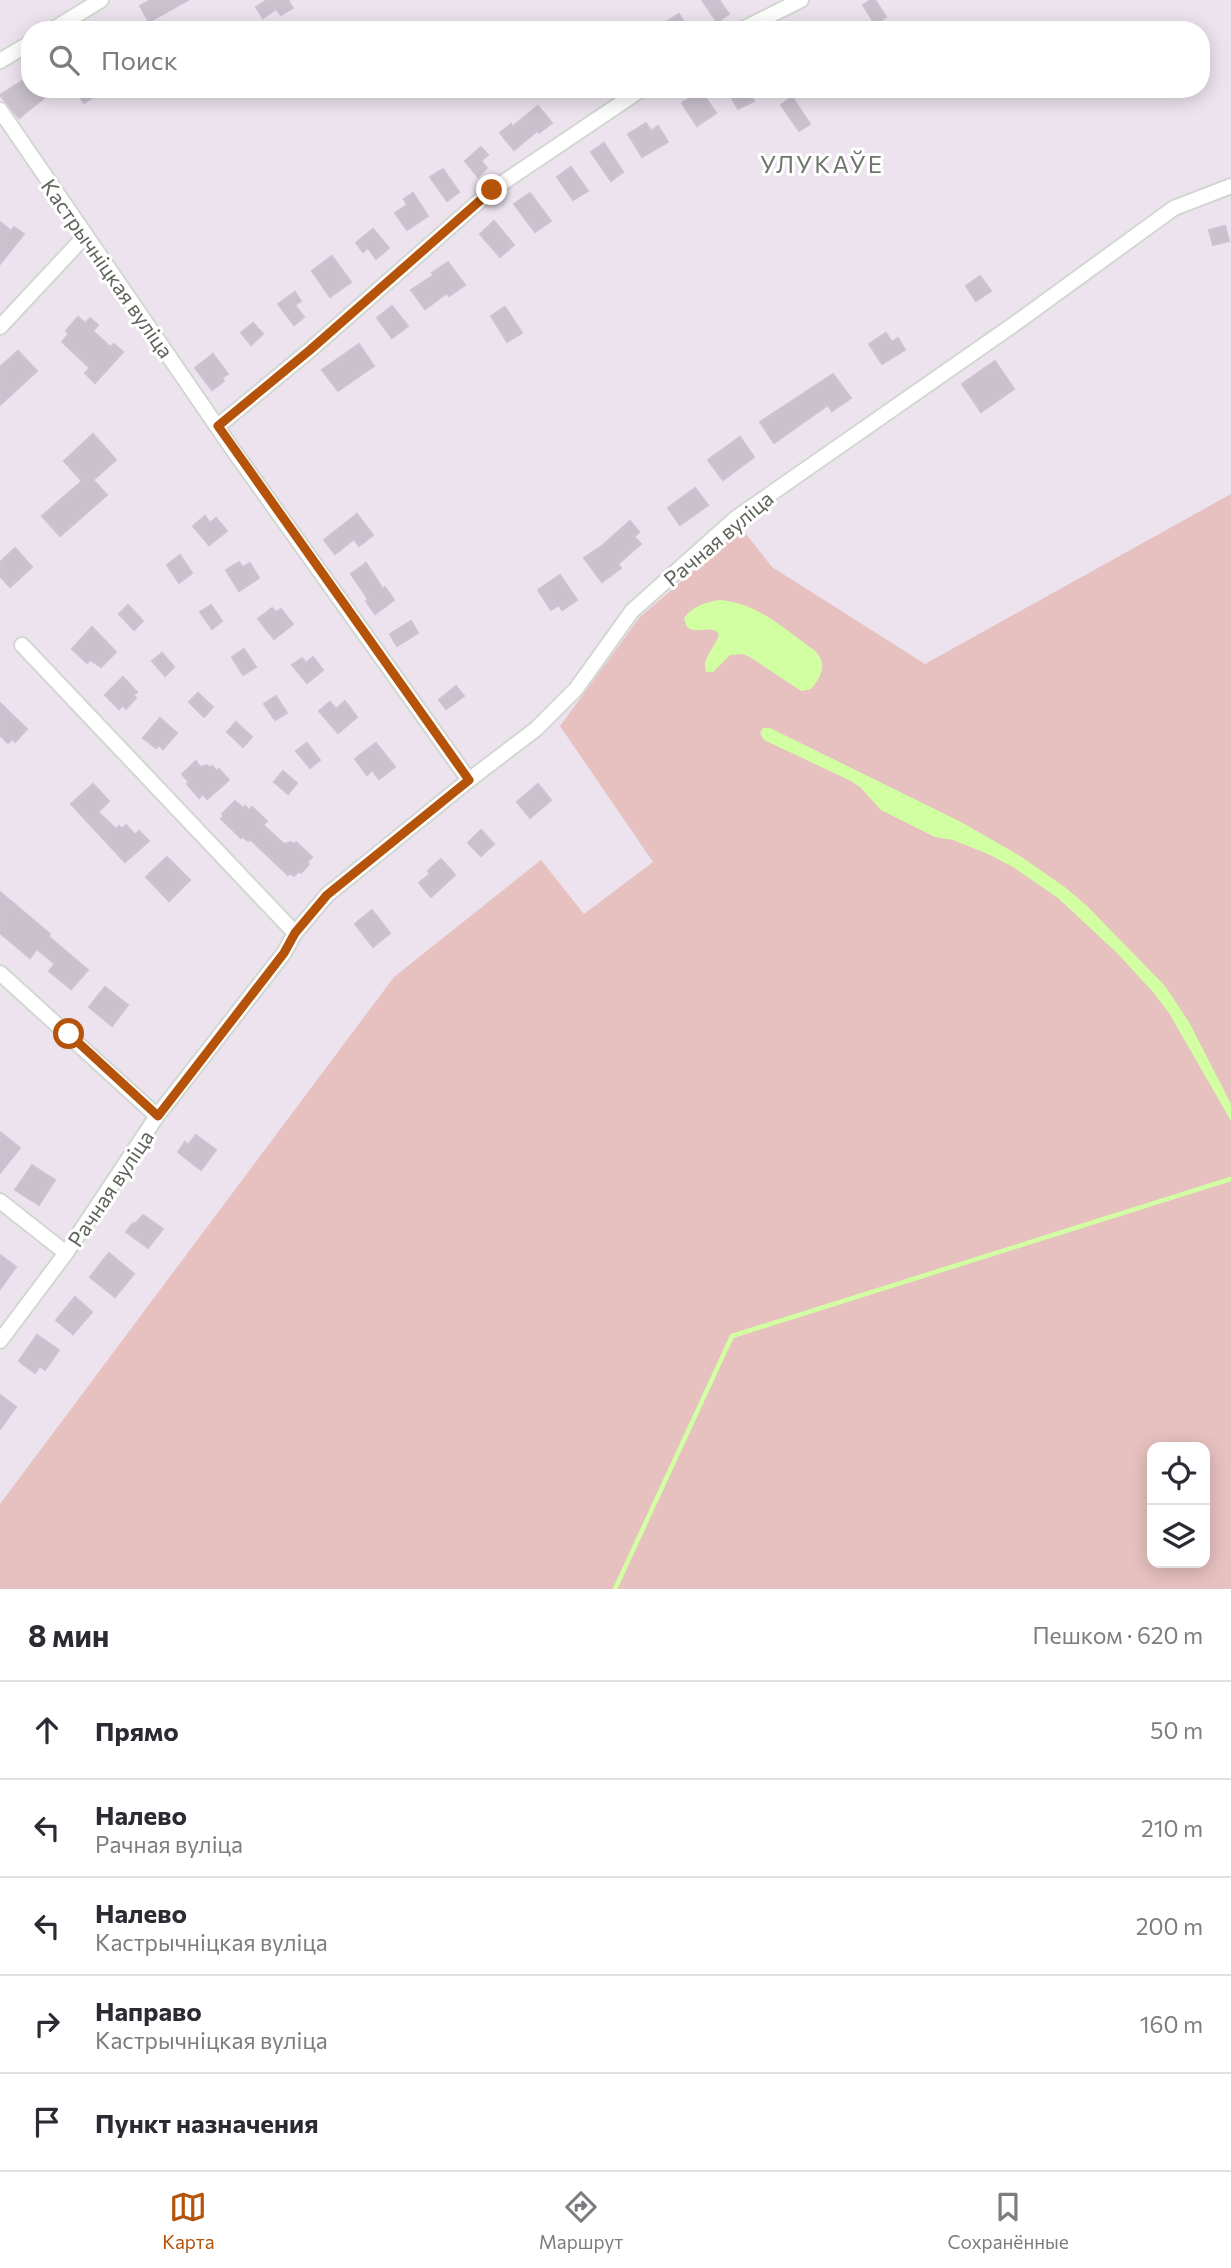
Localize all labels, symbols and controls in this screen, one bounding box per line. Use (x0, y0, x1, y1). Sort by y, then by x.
search box (21, 21, 1210, 98)
icon: search (45, 41, 83, 79)
text: Поиск (101, 44, 178, 75)
district label: УЛУКАЎЕ (760, 149, 884, 178)
street label: Кастрычніцкая вуліца (37, 174, 179, 362)
route end (476, 174, 507, 205)
street label: Рачная вуліца (658, 485, 778, 591)
route start (53, 1018, 84, 1049)
street label: Рачная вуліца (62, 1125, 158, 1251)
map controls (1147, 1442, 1210, 1568)
button: locate (1147, 1442, 1210, 1505)
button: layers (1147, 1505, 1210, 1568)
text: 8 мин (28, 1616, 109, 1653)
text: Пешком · 620 m (1032, 1621, 1203, 1649)
icon: ahead (28, 1711, 66, 1749)
text: Прямо (95, 1715, 179, 1746)
text: 50 m (1150, 1716, 1203, 1744)
text: Налево (95, 1799, 187, 1830)
icon: left (28, 1809, 66, 1847)
text: 210 m (1141, 1814, 1203, 1842)
text: Рачная вуліца (95, 1830, 243, 1858)
text: Налево (95, 1897, 187, 1928)
icon: left (28, 1907, 66, 1945)
text: 200 m (1136, 1912, 1203, 1940)
text: Кастрычніцкая вуліца (95, 1928, 328, 1956)
text: Направо (95, 1995, 202, 2026)
icon: right (28, 2005, 66, 2043)
text: 160 m (1140, 2010, 1203, 2038)
text: Кастрычніцкая вуліца (95, 2026, 328, 2054)
icon: arrive (28, 2103, 66, 2141)
text: Пункт назначения (95, 2107, 319, 2138)
tab: Карта (162, 2188, 215, 2253)
tab: Маршрут (539, 2188, 623, 2253)
tab: Сохранённые (948, 2188, 1069, 2253)

